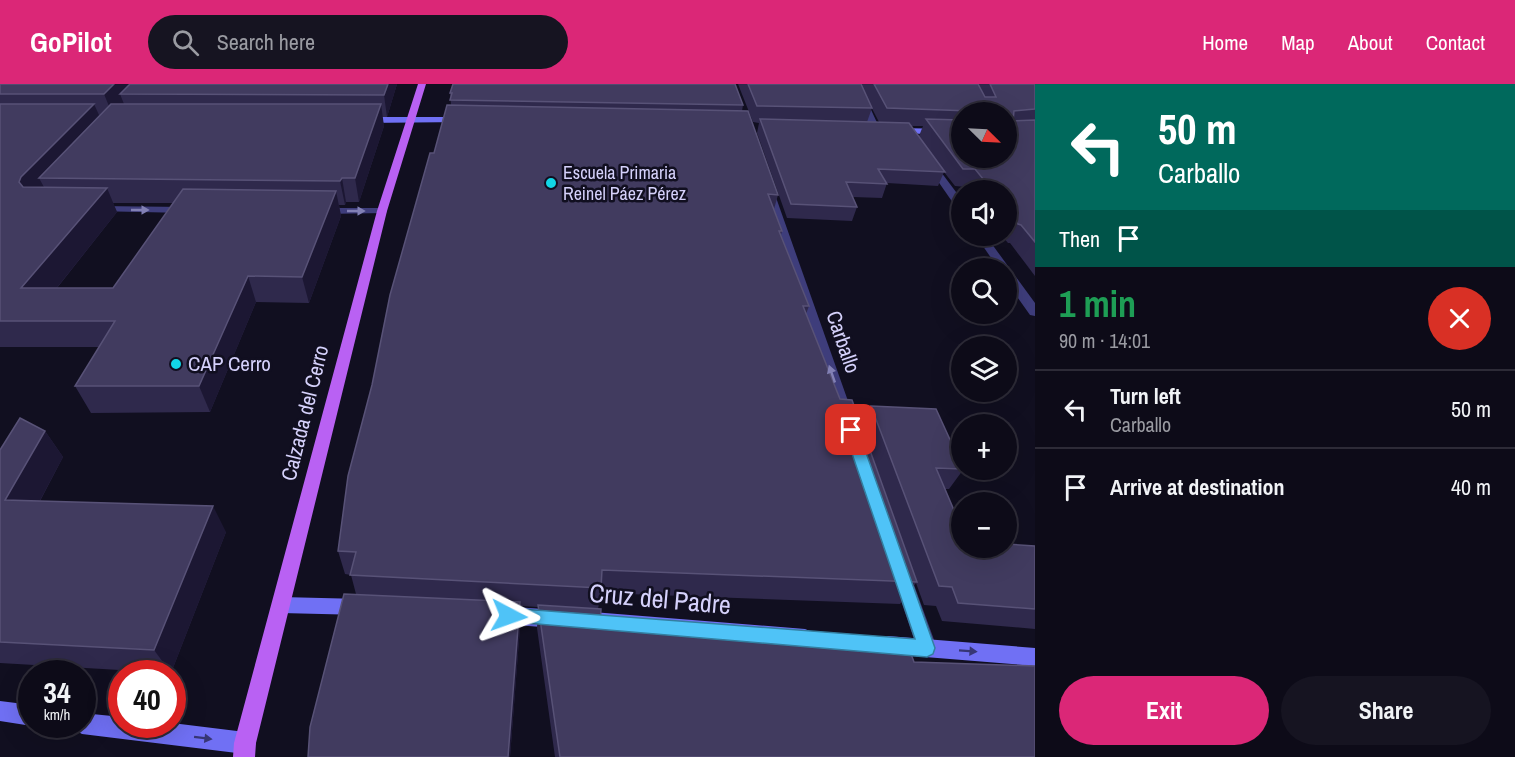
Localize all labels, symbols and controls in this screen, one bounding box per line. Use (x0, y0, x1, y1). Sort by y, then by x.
search box (148, 15, 568, 69)
text: GoPilot (30, 23, 112, 61)
icon: search (169, 26, 202, 59)
text: Search here (217, 27, 315, 57)
text: Home (1202, 28, 1248, 57)
text: Map (1281, 28, 1315, 57)
text: About (1348, 28, 1393, 57)
text: Contact (1426, 28, 1485, 57)
text: 50 m (1158, 101, 1237, 157)
north arrow (951, 102, 1017, 168)
map controls (951, 102, 1017, 558)
icon: left (1059, 108, 1137, 186)
text: Carballo (1158, 155, 1240, 191)
place label: Escuela Primaria Reinel Páez Pérez (563, 160, 686, 206)
marker: Escuela Primaria Reinel Páez Pérez (544, 176, 558, 190)
button: sound (951, 180, 1017, 246)
one-way arrow (131, 205, 150, 215)
one-way arrow (347, 206, 366, 216)
icon: arrive (1112, 222, 1145, 255)
text: Then (1059, 224, 1100, 254)
button: search (951, 258, 1017, 324)
text: 1 min (1059, 280, 1136, 328)
button: close (1428, 287, 1491, 350)
street label: Carballo (819, 307, 868, 377)
text: 90 m · 14:01 (1059, 327, 1150, 354)
button: layers (951, 336, 1017, 402)
street label: Calzada del Cerro (274, 342, 335, 484)
place label: CAP Cerro (188, 349, 271, 378)
marker: CAP Cerro (169, 357, 183, 371)
one-way arrow (827, 365, 837, 383)
text: Turn left (1110, 381, 1181, 411)
icon: left (1059, 393, 1092, 426)
text: 50 m (1451, 394, 1491, 424)
pin (825, 404, 876, 455)
text: Carballo (1110, 411, 1171, 438)
icon: arrive (834, 413, 867, 446)
button: + (951, 414, 1017, 480)
icon: arrive (1059, 471, 1092, 504)
text: Arrive at destination (1110, 472, 1284, 502)
text: 40 m (1451, 472, 1491, 502)
button: − (951, 492, 1017, 558)
street label: Cruz del Padre (588, 575, 732, 622)
position arrow (477, 584, 541, 648)
one-way arrow (958, 646, 977, 656)
speed limit sign: 40 (108, 660, 186, 738)
text: 34 (43, 672, 71, 712)
button: Exit (1059, 676, 1269, 745)
button: Share (1281, 676, 1491, 745)
text: km/h (44, 704, 70, 725)
one-way arrow (194, 733, 213, 742)

